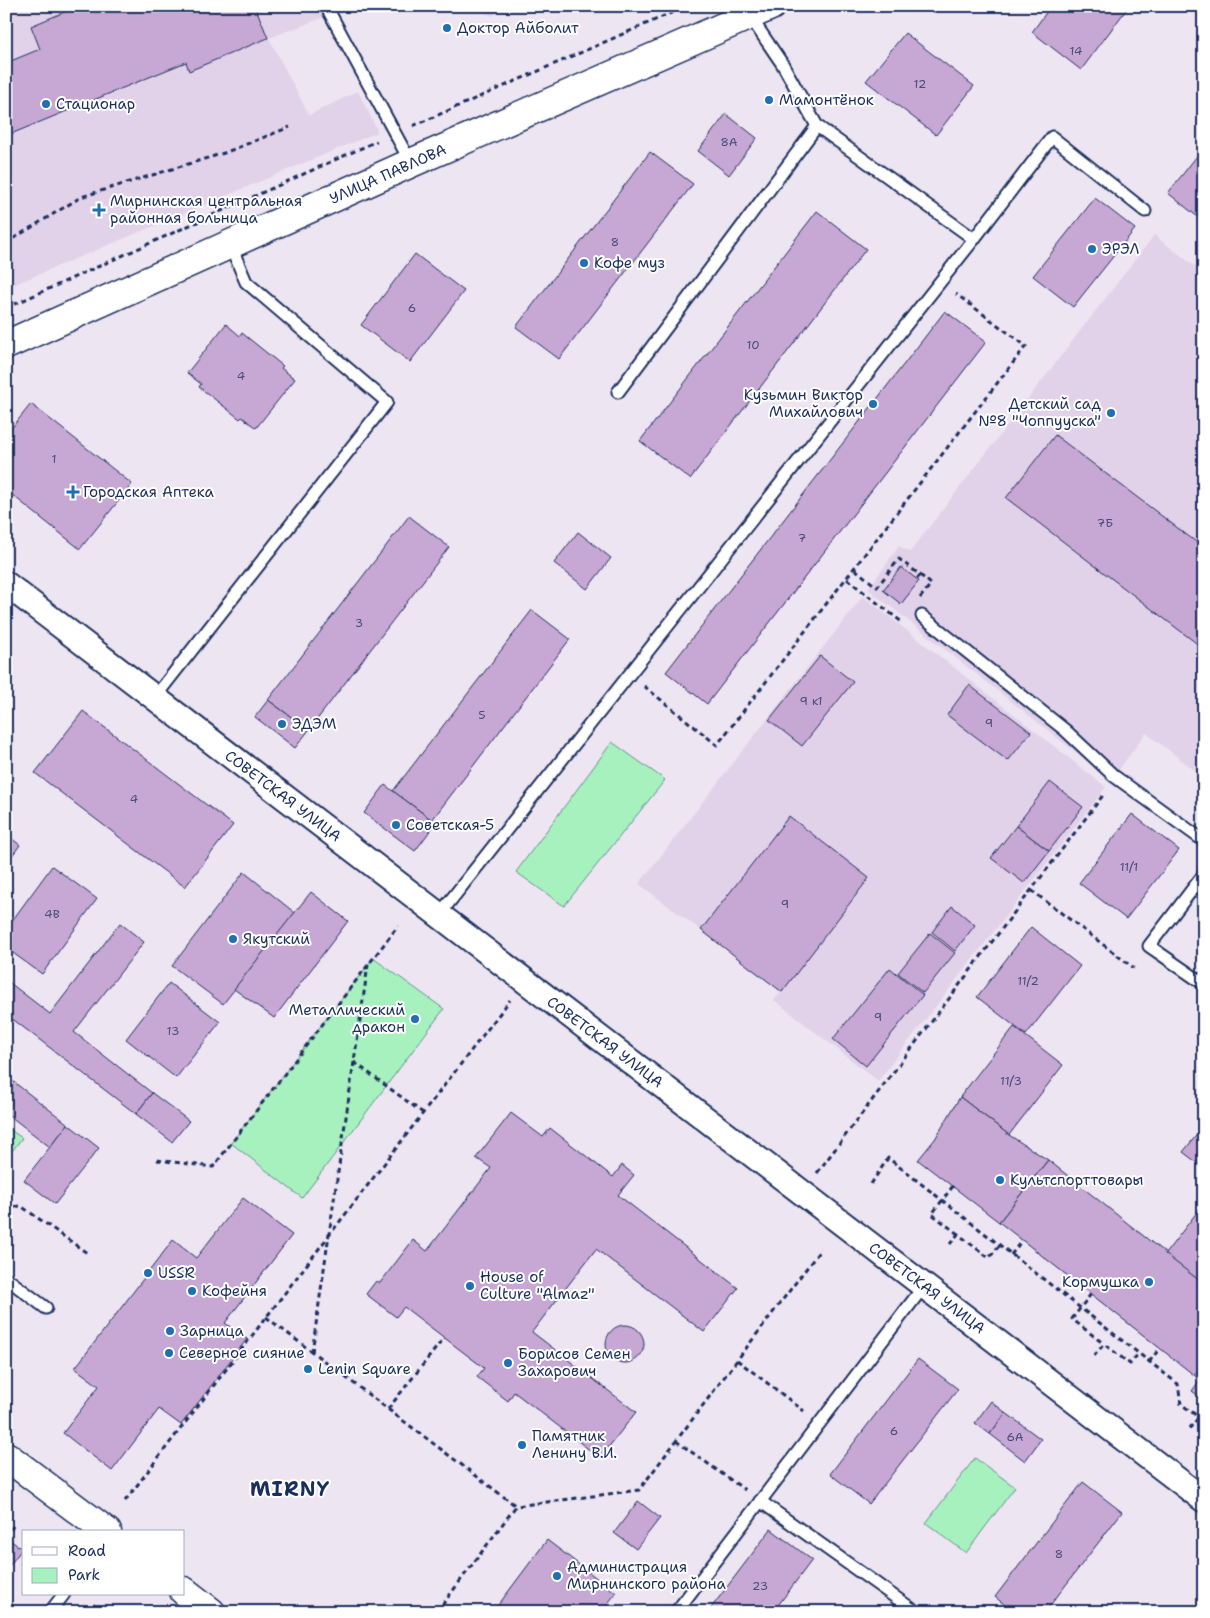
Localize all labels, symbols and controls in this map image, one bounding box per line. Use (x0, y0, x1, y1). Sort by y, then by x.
place label: Доктор Айболит (457, 18, 579, 38)
marker: Доктор Айболит (441, 22, 453, 34)
house number: 14 (1070, 43, 1082, 59)
house number: 12 (914, 76, 926, 92)
place label: Мамонтёнок (779, 90, 874, 110)
place label: Стационар (56, 94, 135, 114)
marker: Мамонтёнок (763, 94, 775, 106)
marker: Стационар (40, 98, 52, 110)
house number: 8А (720, 134, 738, 150)
street label: УЛИЦА ПАВЛОВА (326, 139, 450, 209)
place label: Мирнинская центральная районная больница (110, 191, 302, 228)
marker: Мирнинская центральная районная больница (92, 203, 106, 217)
house number: 8 (611, 234, 619, 250)
place label: ЭРЭЛ (1102, 239, 1140, 259)
marker: ЭРЭЛ (1086, 243, 1098, 255)
place label: Кофе муз (594, 253, 665, 273)
marker: Кофе муз (578, 257, 590, 269)
house number: 6 (408, 300, 416, 316)
house number: 10 (746, 337, 760, 353)
house number: 4 (237, 368, 245, 384)
place label: Кузьмин Виктор Михайлович (744, 385, 863, 422)
place label: Детский сад №8 "Чоппууска" (978, 394, 1101, 431)
marker: Кузьмин Виктор Михайлович (867, 398, 879, 410)
marker: Детский сад №8 "Чоппууска" (1105, 407, 1117, 419)
house number: 1 (51, 451, 57, 467)
place label: Городская Аптека (83, 482, 215, 502)
marker: Городская Аптека (67, 486, 79, 498)
house number: 7Б (1097, 515, 1113, 531)
house number: 7 (798, 530, 806, 546)
house number: 3 (355, 615, 363, 631)
house number: 9 к1 (799, 693, 823, 709)
house number: 5 (478, 707, 486, 723)
place label: ЭДЭМ (292, 714, 337, 734)
house number: 9 (985, 715, 993, 731)
marker: ЭДЭМ (276, 718, 288, 730)
street label: СОВЕТСКАЯ УЛИЦА (221, 746, 345, 846)
house number: 4 (130, 791, 138, 807)
place label: Советская-5 (406, 815, 494, 835)
marker: Советская-5 (390, 819, 402, 831)
house number: 11/1 (1120, 859, 1138, 875)
house number: 9 (781, 896, 789, 912)
house number: 4В (44, 906, 60, 922)
place label: Якутский (243, 929, 310, 949)
marker: Якутский (227, 933, 239, 945)
house number: 11/2 (1017, 973, 1039, 989)
street label: СОВЕТСКАЯ УЛИЦА (543, 992, 667, 1092)
place label: Металлический дракон (289, 1000, 405, 1037)
house number: 9 (874, 1009, 882, 1025)
marker: Металлический дракон (409, 1013, 421, 1025)
house number: 13 (167, 1023, 179, 1039)
house number: 11/3 (1000, 1073, 1022, 1089)
place label: Культспорттовары (1010, 1170, 1144, 1190)
marker: Культспорттовары (994, 1174, 1006, 1186)
street label: СОВЕТСКАЯ УЛИЦА (865, 1238, 989, 1338)
place label: USSR (158, 1263, 195, 1283)
marker: USSR (142, 1267, 154, 1279)
place label: House of Culture "Almaz" (480, 1267, 595, 1304)
place label: Кормушка (1062, 1272, 1140, 1292)
marker: Кормушка (1143, 1276, 1155, 1288)
marker: House of Culture "Almaz" (464, 1280, 476, 1292)
place label: Кофейня (202, 1281, 267, 1301)
marker: Кофейня (186, 1285, 198, 1297)
place label: Зарница (180, 1321, 244, 1341)
marker: Зарница (164, 1325, 176, 1337)
place label: Северное сияние (179, 1343, 305, 1363)
place label: Борисов Семен Захарович (518, 1344, 631, 1381)
marker: Северное сияние (163, 1347, 175, 1359)
marker: Борисов Семен Захарович (502, 1357, 514, 1369)
place label: Lenin Square (318, 1359, 411, 1379)
marker: Lenin Square (302, 1363, 314, 1375)
house number: 6 (890, 1423, 898, 1439)
place label: Памятник Ленину В.И. (532, 1426, 617, 1463)
house number: 6А (1006, 1429, 1024, 1445)
marker: Памятник Ленину В.И. (516, 1439, 528, 1451)
district label: MIRNY (250, 1476, 330, 1502)
legend (22, 1530, 185, 1596)
text: Road (68, 1541, 106, 1561)
house number: 8 (1055, 1546, 1063, 1562)
place label: Администрация Мирнинского района (567, 1557, 726, 1594)
text: Park (68, 1565, 100, 1585)
marker: Администрация Мирнинского района (551, 1570, 563, 1582)
house number: 23 (752, 1578, 768, 1594)

